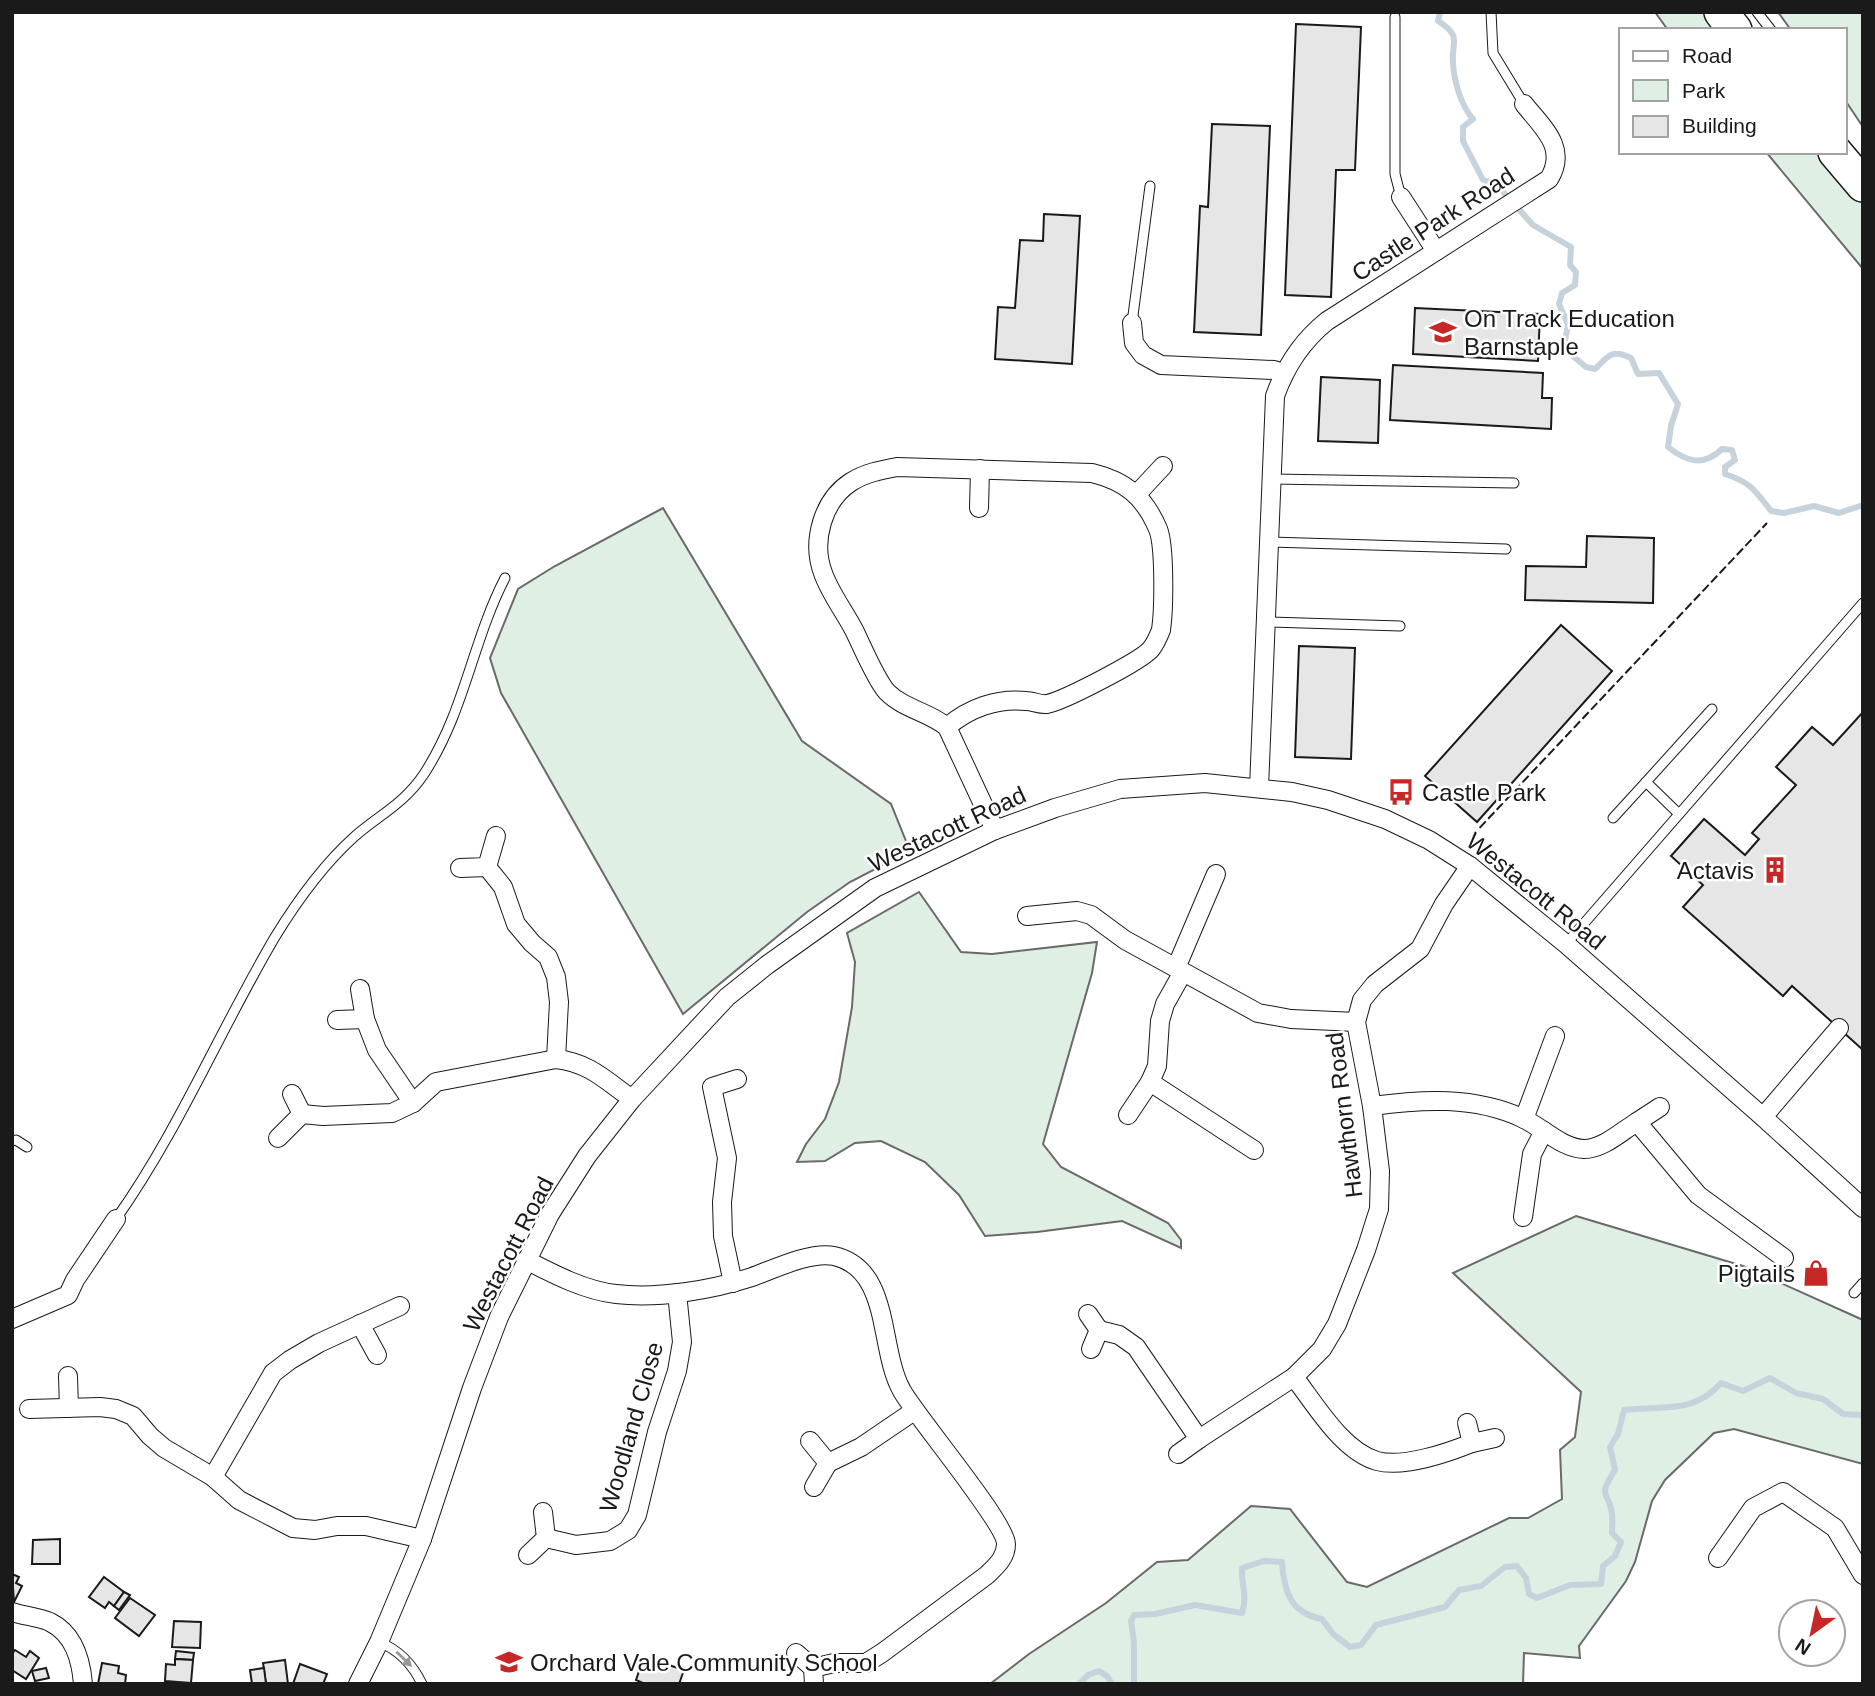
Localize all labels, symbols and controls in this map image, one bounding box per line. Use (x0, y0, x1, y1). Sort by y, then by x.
legend (1619, 28, 1847, 154)
text: Road (1682, 44, 1732, 67)
text: Park (1682, 79, 1726, 102)
text: Building (1682, 114, 1757, 137)
street label: Castle Park Road (1347, 161, 1519, 287)
place label: On Track Education Barnstaple (1464, 305, 1675, 360)
school or university icon: On Track Education Barnstaple (1428, 317, 1458, 347)
bus stop icon: Castle Park (1386, 777, 1416, 807)
place label: Castle Park (1422, 779, 1547, 806)
street label: Westacott Road (864, 781, 1030, 877)
street label: Westacott Road (1461, 827, 1611, 955)
building icon: Actavis (1760, 855, 1790, 885)
place label: Actavis (1677, 857, 1754, 884)
street label: Hawthorn Road (1320, 1031, 1368, 1199)
street label: Westacott Road (457, 1172, 559, 1336)
shop icon: Pigtails (1801, 1258, 1831, 1288)
place label: Pigtails (1718, 1260, 1795, 1287)
street label: Woodland Close (594, 1339, 668, 1515)
north arrow (1777, 1598, 1847, 1668)
text: N (1792, 1634, 1814, 1659)
school or university icon: Orchard Vale Community School (494, 1647, 524, 1677)
place label: Orchard Vale Community School (530, 1649, 878, 1676)
one-way arrow (395, 1651, 412, 1667)

